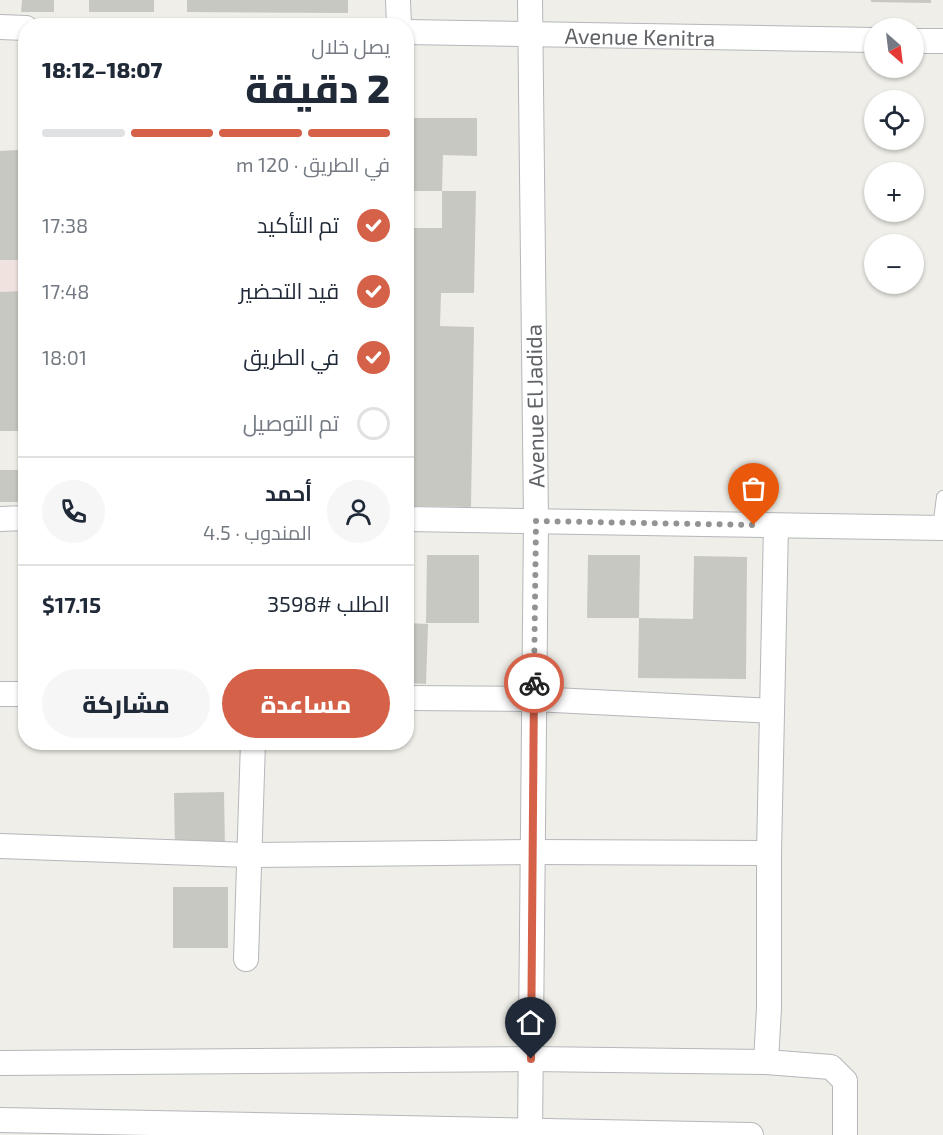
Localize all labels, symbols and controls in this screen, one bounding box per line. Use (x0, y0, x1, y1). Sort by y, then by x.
north arrow (864, 18, 924, 78)
map controls (864, 18, 924, 294)
street label: Avenue Kenitra (564, 22, 716, 50)
text: يصل خلال (311, 34, 390, 58)
text: 18:07–18:12 (42, 56, 162, 82)
text: 2 دقيقة (245, 64, 390, 111)
button: locate (864, 90, 924, 150)
text: في الطريق · 120 m (236, 152, 390, 176)
button: + (864, 162, 924, 222)
icon: check (357, 209, 390, 242)
text: تم التأكيد (257, 211, 339, 237)
text: 17:38 (42, 213, 88, 237)
button: − (864, 234, 924, 294)
icon: check (357, 275, 390, 308)
text: قيد التحضير (239, 277, 339, 303)
text: 17:48 (42, 279, 89, 303)
street label: Avenue El Jadida (520, 324, 548, 488)
icon: check (357, 341, 390, 374)
text: في الطريق (243, 343, 339, 369)
text: 18:01 (42, 345, 87, 369)
text: تم التوصيل (243, 409, 339, 435)
pin (728, 463, 779, 525)
icon: bag (737, 472, 770, 505)
text: أحمد (265, 479, 312, 505)
button: phone (42, 480, 105, 543)
button: person (327, 480, 390, 543)
text: المندوب · 4.5 (203, 520, 312, 544)
text: الطلب #3598 (267, 590, 390, 616)
text: $17.15 (42, 591, 101, 617)
courier (504, 653, 564, 713)
icon: bike (518, 667, 551, 700)
button: مشاركة (42, 669, 210, 738)
button: مساعدة (222, 669, 390, 738)
pin (505, 997, 556, 1059)
icon: home (514, 1006, 547, 1039)

